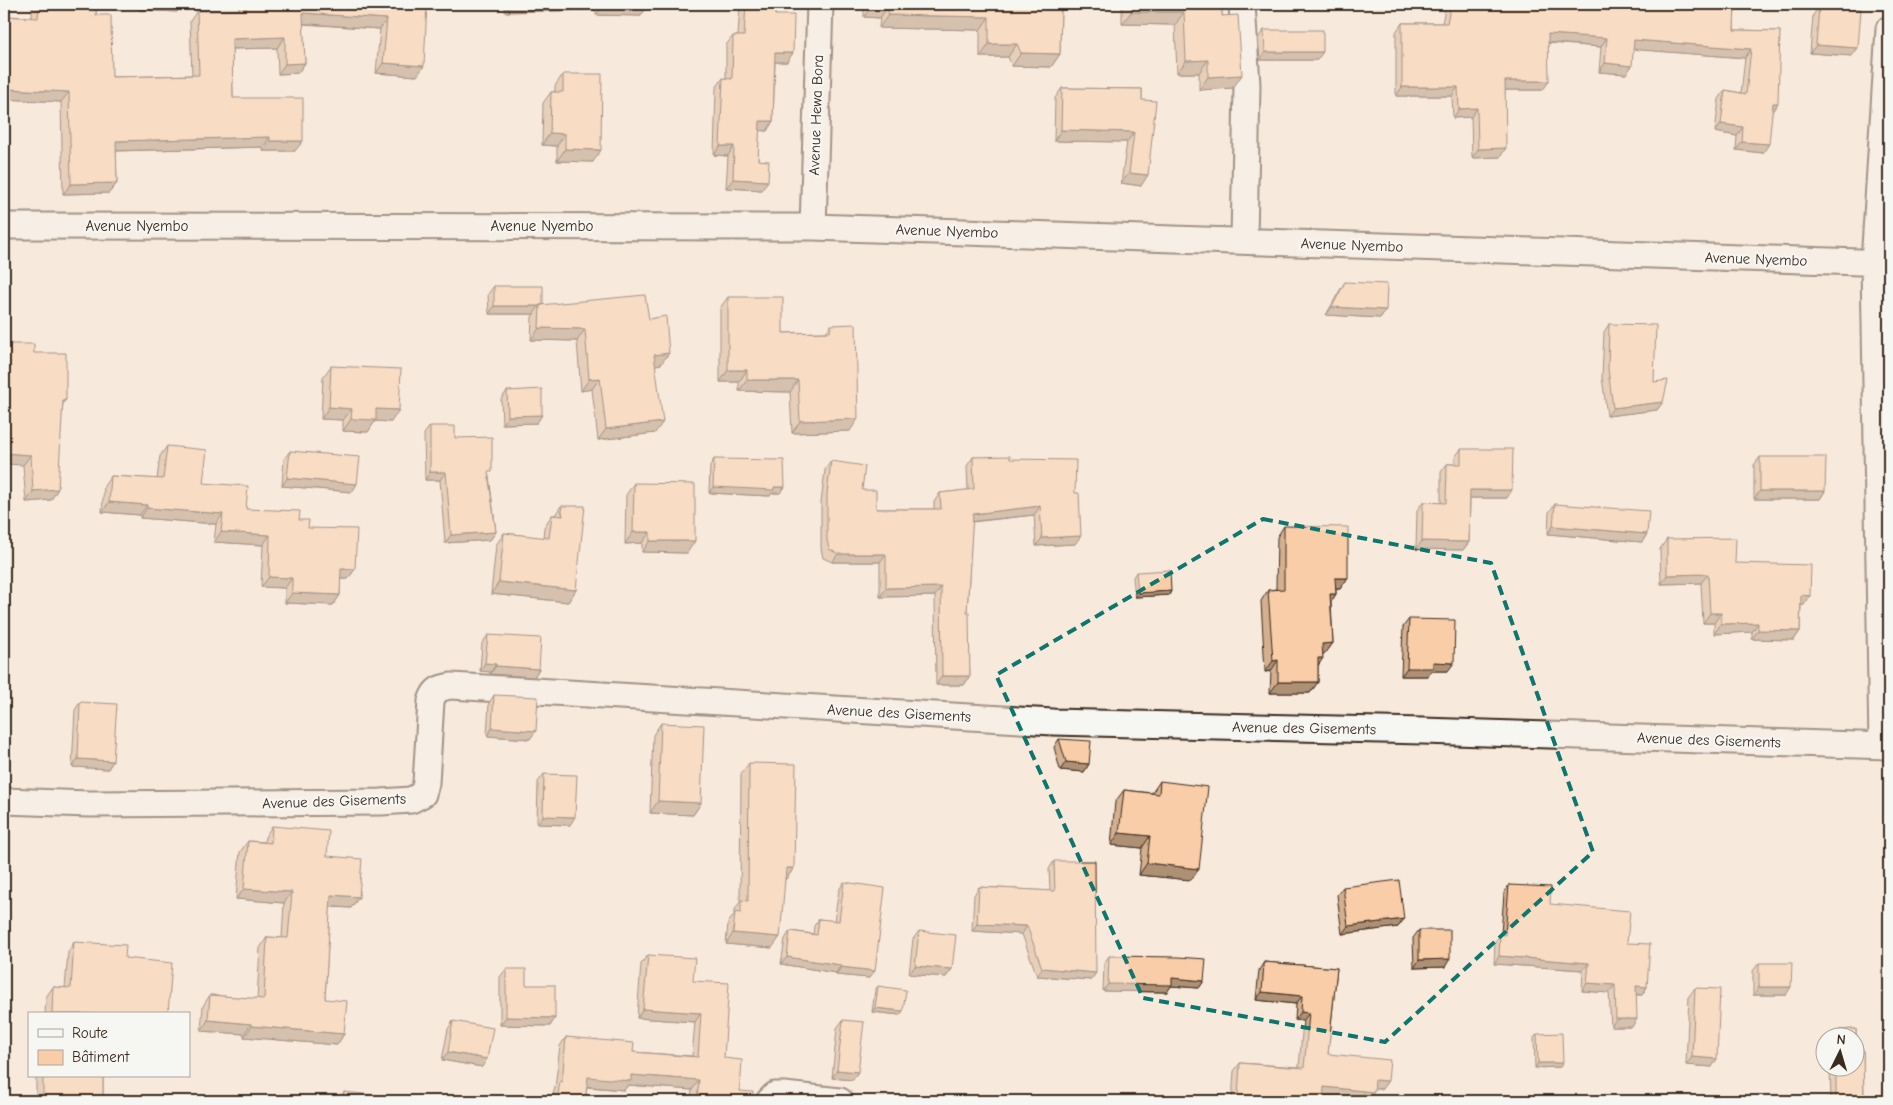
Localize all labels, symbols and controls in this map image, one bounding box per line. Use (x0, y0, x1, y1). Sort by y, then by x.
street label: Avenue Hewa Bora (805, 54, 827, 176)
street label: Avenue Nyembo (86, 217, 189, 235)
street label: Avenue Nyembo (491, 217, 594, 235)
street label: Avenue Nyembo (895, 220, 999, 242)
street label: Avenue Nyembo (1300, 234, 1404, 256)
street label: Avenue Nyembo (1704, 248, 1808, 270)
street label: Avenue des Gisements (827, 700, 971, 726)
street label: Avenue des Gisements (1232, 718, 1376, 738)
street label: Avenue des Gisements (1637, 728, 1781, 752)
street label: Avenue des Gisements (262, 789, 406, 813)
legend (28, 1012, 190, 1078)
text: Route (72, 1024, 108, 1042)
north arrow (1816, 1028, 1866, 1078)
text: N (1836, 1031, 1846, 1048)
text: Bâtiment (72, 1048, 130, 1066)

